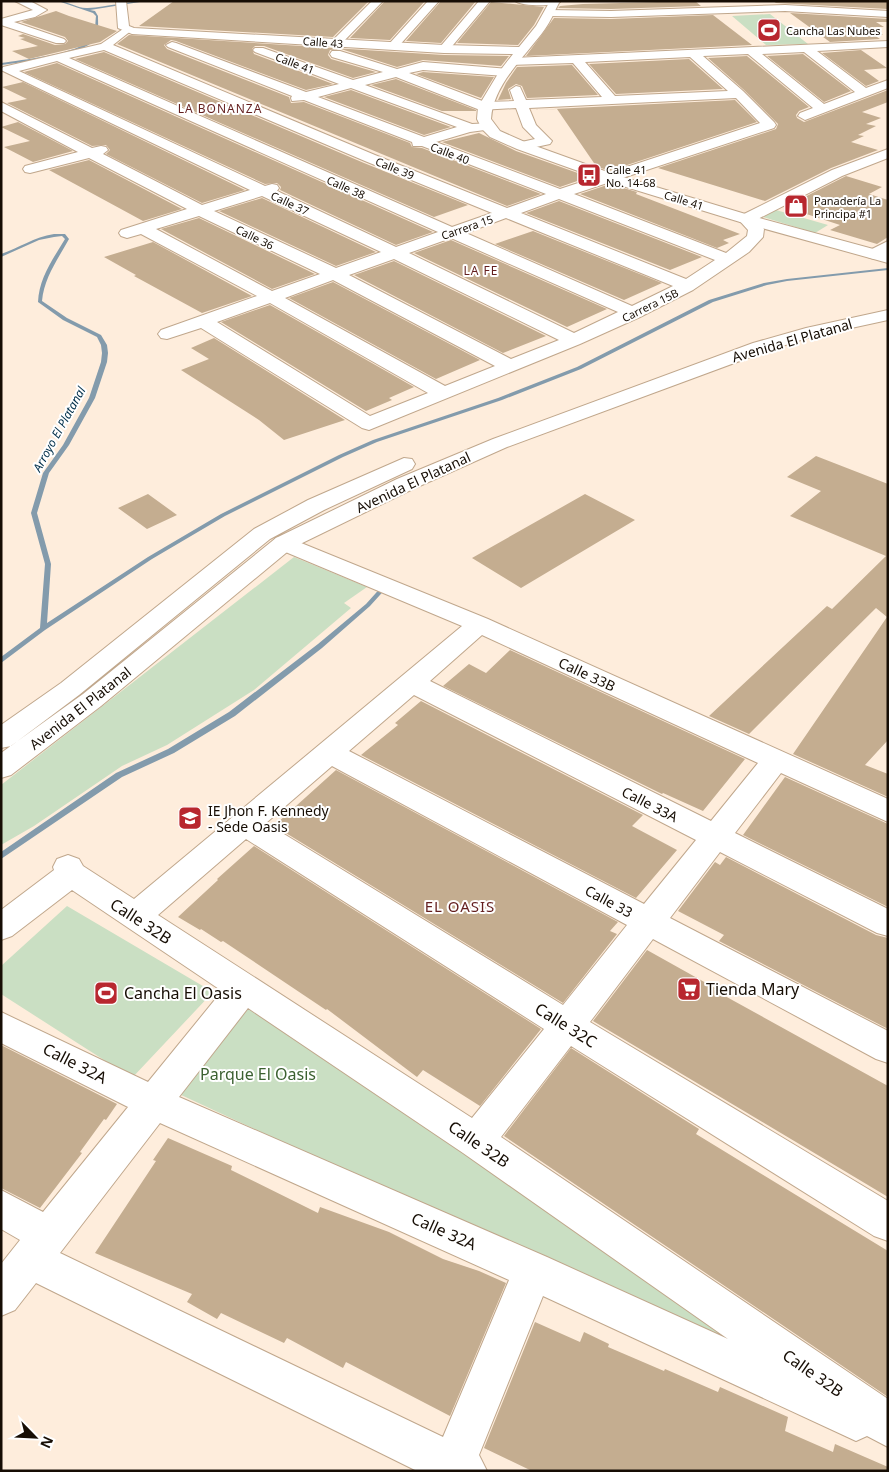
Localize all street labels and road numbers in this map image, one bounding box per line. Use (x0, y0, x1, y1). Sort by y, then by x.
street label: Calle 43 (302, 33, 344, 51)
street label: Calle 41 (273, 49, 317, 77)
street label: Calle 40 (428, 139, 472, 167)
street label: Calle 39 (373, 153, 417, 183)
street label: Calle 38 (324, 172, 368, 202)
street label: Calle 41 (662, 187, 706, 213)
street label: Calle 37 (268, 188, 312, 218)
street label: Carrera 15 (439, 211, 495, 243)
street label: Calle 36 (234, 221, 276, 253)
street label: Carrera 15B (619, 285, 681, 325)
street label: Avenida El Platanal (730, 314, 854, 366)
street label: Avenida El Platanal (353, 447, 473, 517)
street label: Calle 33B (556, 653, 618, 695)
street label: Avenida El Platanal (25, 662, 135, 754)
street label: Calle 33A (619, 782, 681, 826)
street label: Calle 33 (582, 881, 636, 921)
street label: Calle 32B (106, 893, 176, 949)
street label: Calle 32C (531, 997, 601, 1053)
street label: Calle 32A (39, 1038, 111, 1089)
street label: Calle 32B (444, 1116, 514, 1172)
street label: Calle 32A (408, 1207, 481, 1255)
street label: Calle 32B (778, 1344, 848, 1402)

